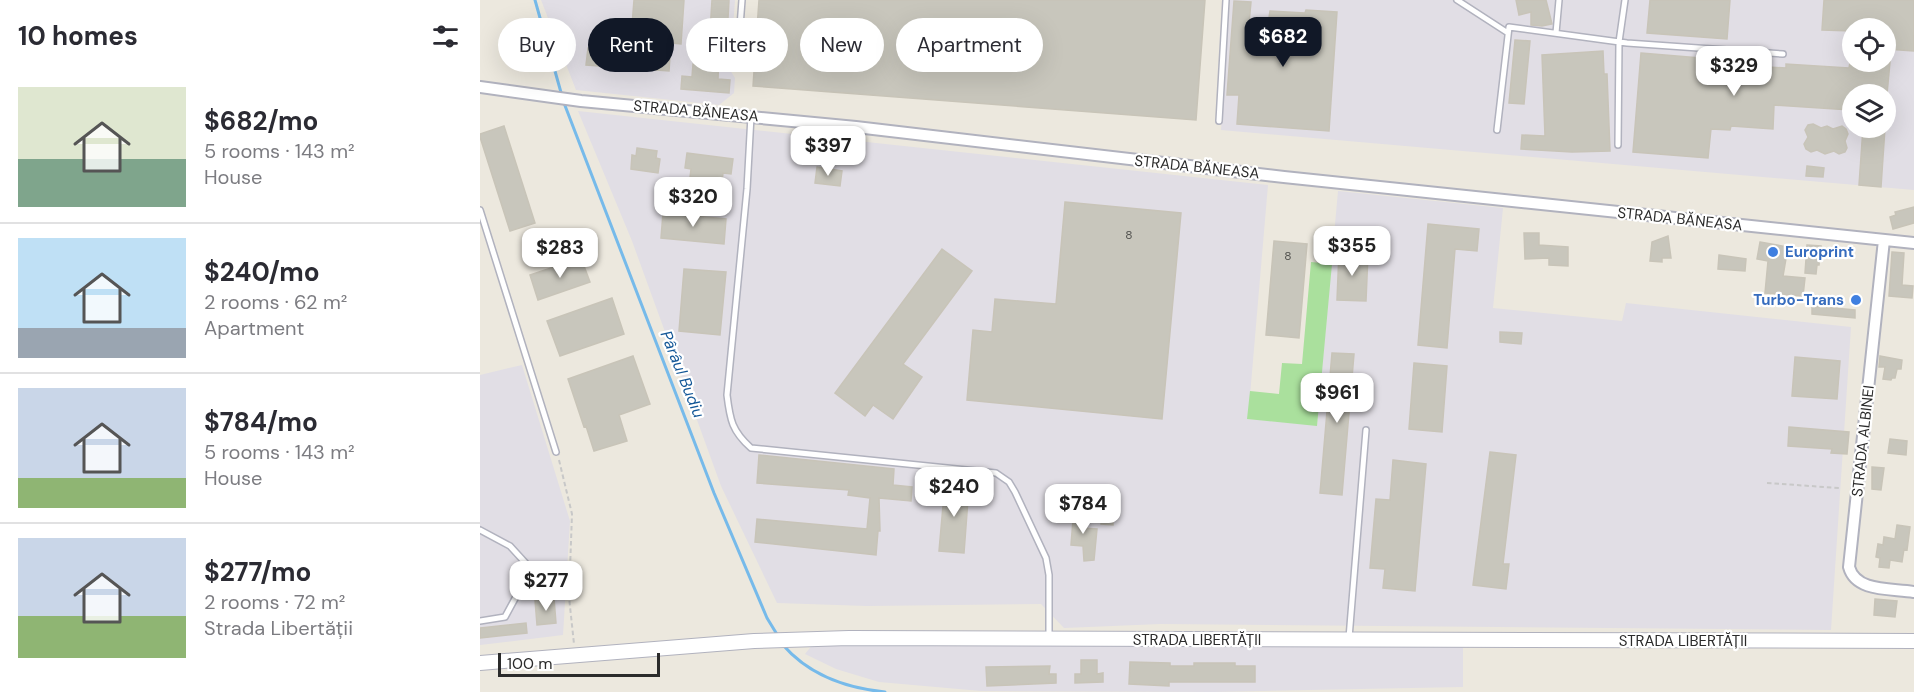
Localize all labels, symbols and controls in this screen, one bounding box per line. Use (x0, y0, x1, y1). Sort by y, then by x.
pin: $682 (1247, 17, 1319, 68)
chip: Buy (498, 18, 576, 72)
chip: Rent (588, 18, 674, 72)
chip: Filters (686, 18, 788, 72)
chip: New (800, 18, 884, 72)
chip: Apartment (896, 18, 1043, 72)
map controls (1842, 18, 1896, 138)
button: locate (1842, 18, 1896, 72)
text: 10 homes (18, 19, 138, 53)
icon: filters (429, 20, 462, 53)
text: $682 (1259, 23, 1307, 49)
pin: $329 (1698, 46, 1770, 97)
text: $329 (1710, 52, 1758, 78)
button: layers (1842, 84, 1896, 138)
street label: STRADA BĂNEASA (633, 96, 759, 126)
text: $682/mo (204, 104, 318, 138)
icon: home (66, 111, 138, 183)
pin: $397 (792, 126, 864, 177)
text: $397 (805, 132, 851, 158)
text: 5 rooms · 143 m² (204, 138, 355, 164)
street label: STRADA BĂNEASA (1134, 150, 1261, 184)
text: House (204, 164, 262, 190)
pin: $320 (657, 177, 729, 228)
text: $320 (668, 183, 718, 209)
street label: STRADA BĂNEASA (1617, 202, 1744, 236)
pin: $355 (1316, 226, 1388, 277)
house number: 8 (1125, 227, 1133, 243)
pin: $283 (524, 228, 596, 279)
text: $355 (1327, 232, 1377, 258)
text: $283 (536, 234, 584, 260)
place label: Europrint (1785, 242, 1854, 262)
marker: Europrint (1766, 245, 1780, 259)
house number: 8 (1284, 248, 1292, 264)
text: $240/mo (204, 255, 320, 289)
icon: home (66, 262, 138, 334)
text: 2 rooms · 62 m² (204, 289, 347, 315)
place label: Turbo-Trans (1753, 290, 1844, 310)
marker: Turbo-Trans (1849, 293, 1863, 307)
text: Apartment (204, 315, 304, 341)
water label: Pârâul Budiu (656, 328, 710, 421)
pin: $961 (1301, 373, 1373, 424)
text: $961 (1315, 379, 1359, 405)
street label: STRADA ALBINEI (1847, 384, 1879, 498)
text: $784/mo (204, 405, 318, 439)
icon: home (66, 412, 138, 484)
text: 5 rooms · 143 m² (204, 439, 355, 465)
text: House (204, 465, 262, 491)
pin: $240 (918, 467, 990, 518)
text: $240 (929, 473, 979, 499)
pin: $784 (1047, 484, 1119, 535)
text: $784 (1059, 490, 1107, 516)
text: $277/mo (204, 555, 311, 589)
pin: $277 (510, 561, 582, 612)
icon: home (66, 562, 138, 634)
text: $277 (524, 567, 568, 593)
text: 2 rooms · 72 m² (204, 589, 345, 615)
text: Strada Libertății (204, 615, 353, 641)
street label: STRADA LIBERTĂȚII (1133, 630, 1261, 650)
street label: STRADA LIBERTĂȚII (1619, 631, 1747, 651)
scale bar (498, 650, 660, 678)
text: 100 m (507, 653, 552, 674)

